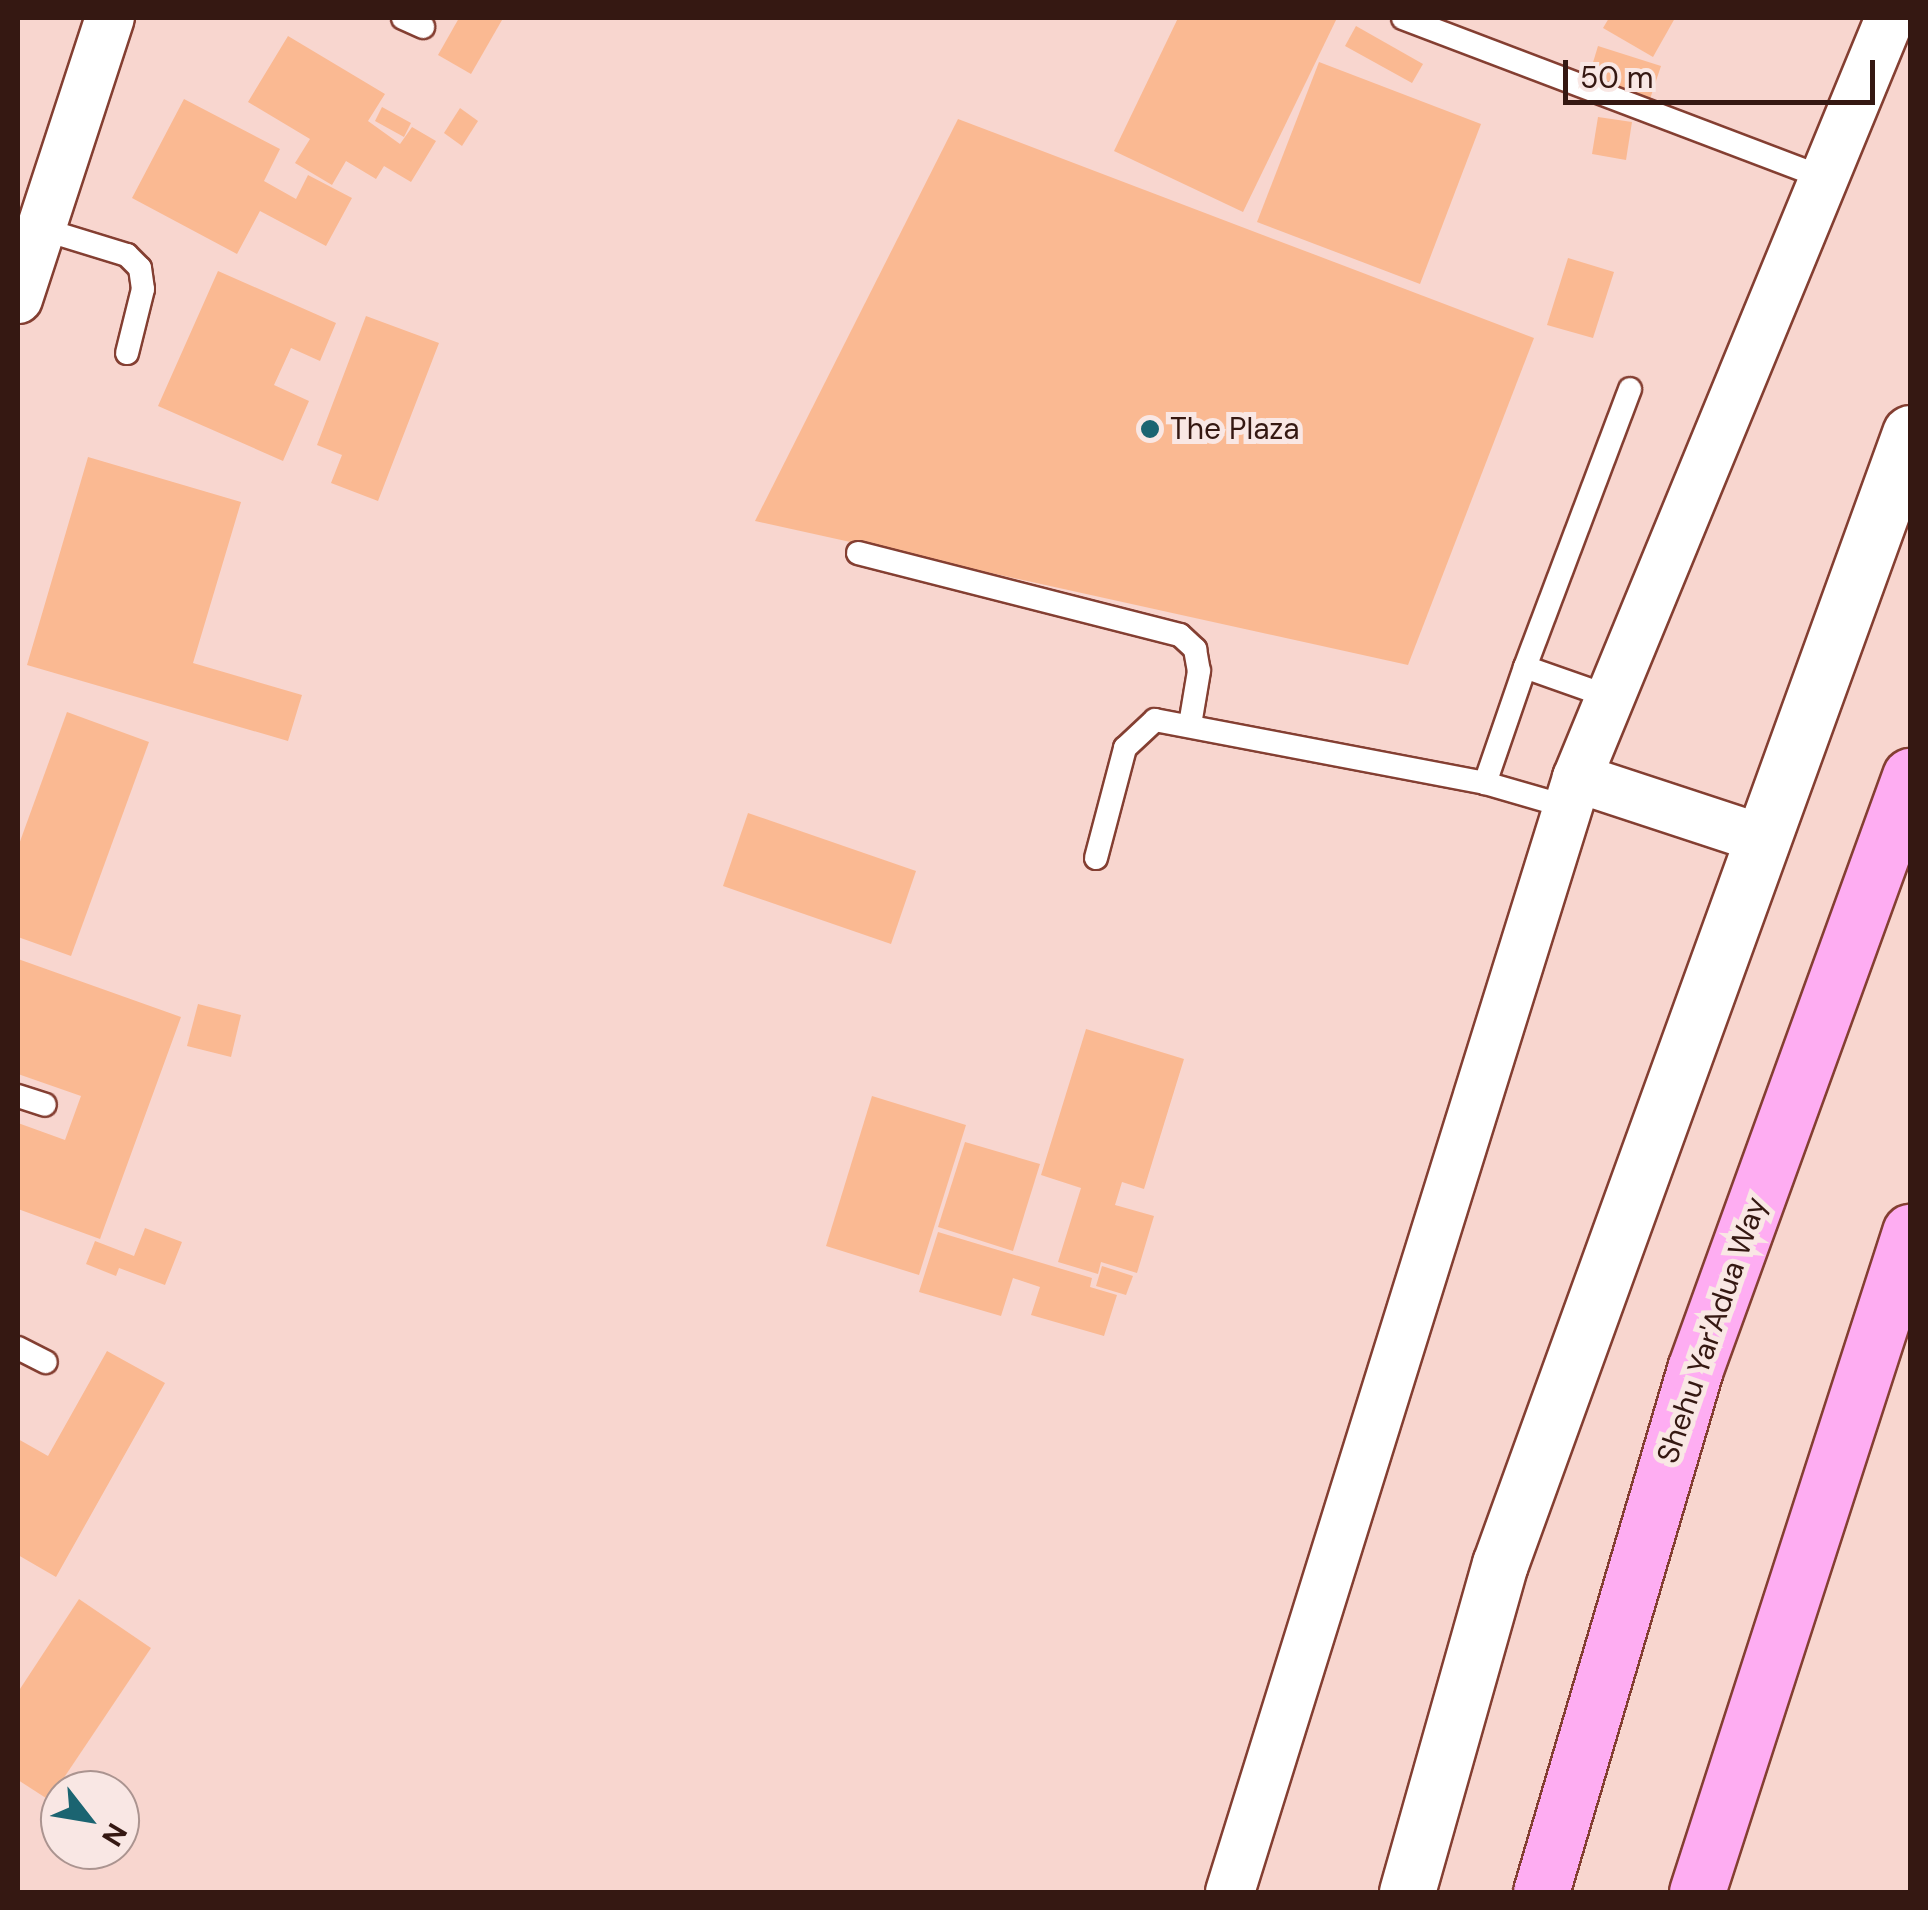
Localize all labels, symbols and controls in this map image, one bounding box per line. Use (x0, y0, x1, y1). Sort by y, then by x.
scale bar (1568, 40, 1880, 102)
text: 50 m (1580, 58, 1654, 97)
place label: The Plaza (1170, 411, 1300, 447)
marker: The Plaza (1139, 418, 1161, 440)
street label: Shehu Yar'Adua Way (1650, 1192, 1774, 1468)
north arrow (40, 1770, 140, 1870)
text: N (93, 1816, 136, 1853)

